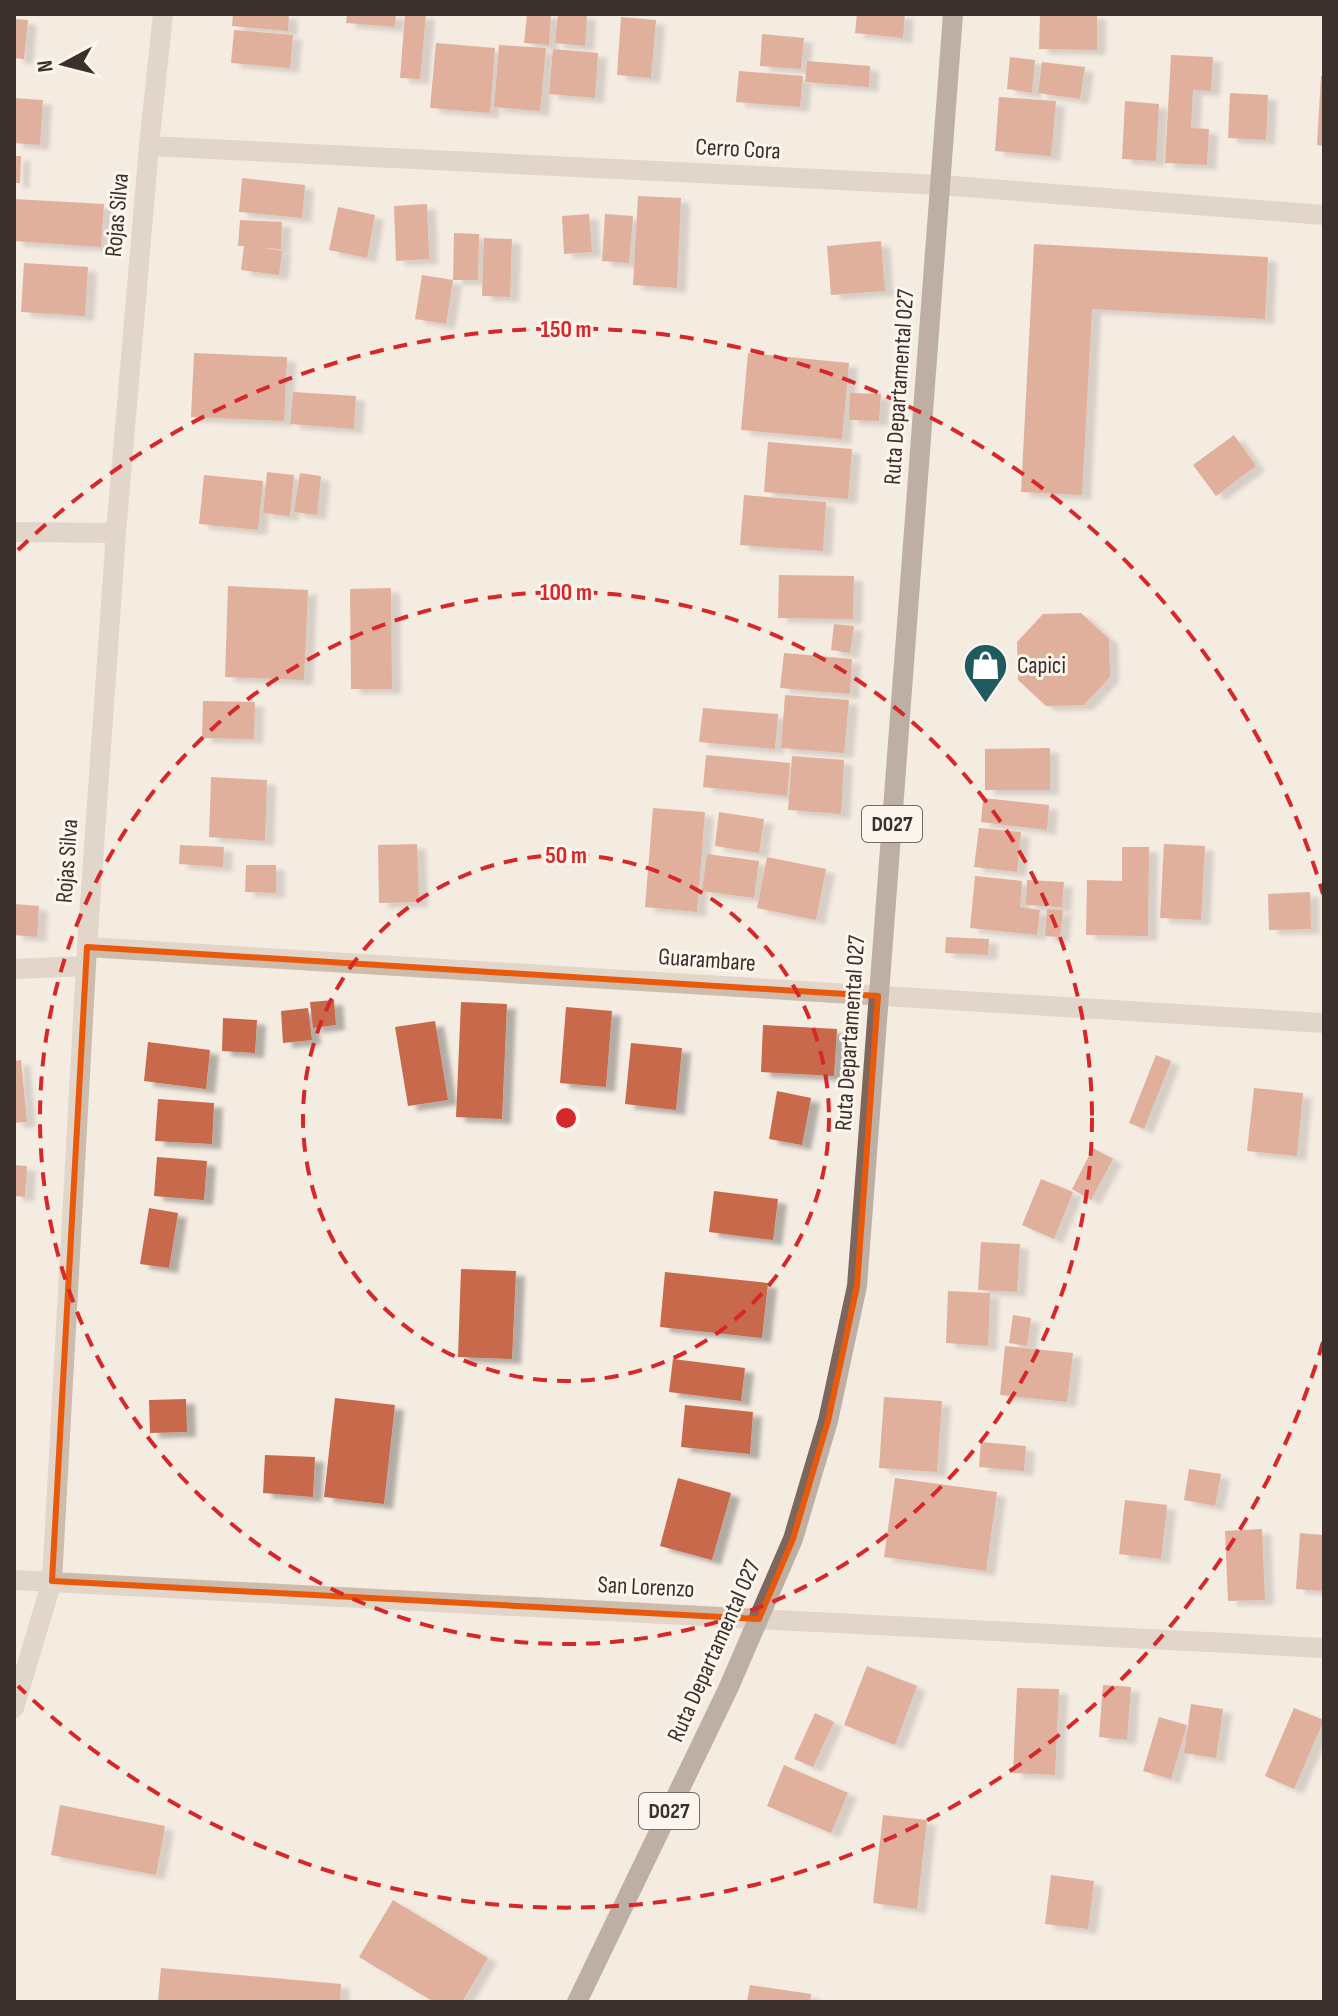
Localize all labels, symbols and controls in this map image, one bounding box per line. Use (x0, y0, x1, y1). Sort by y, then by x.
north arrow (24, 24, 104, 104)
text: N (32, 59, 60, 74)
street label: Cerro Cora (695, 132, 781, 166)
street label: Rojas Silva (99, 172, 135, 258)
street label: Ruta Departamental 027 (878, 288, 920, 486)
text: 150 m (540, 315, 592, 344)
text: 100 m (540, 578, 592, 607)
shop icon: Capici (962, 641, 1010, 704)
place label: Capici (1017, 651, 1066, 680)
road number: D027 (862, 806, 922, 842)
street label: Rojas Silva (50, 818, 84, 904)
text: 50 m (545, 841, 587, 870)
street label: Ruta Departamental 027 (829, 934, 871, 1132)
street label: Guarambare (657, 942, 757, 978)
centre of rings (552, 1104, 580, 1132)
street label: Ruta Departamental 027 (661, 1555, 767, 1746)
street label: San Lorenzo (597, 1570, 695, 1604)
road number: D027 (639, 1793, 699, 1829)

